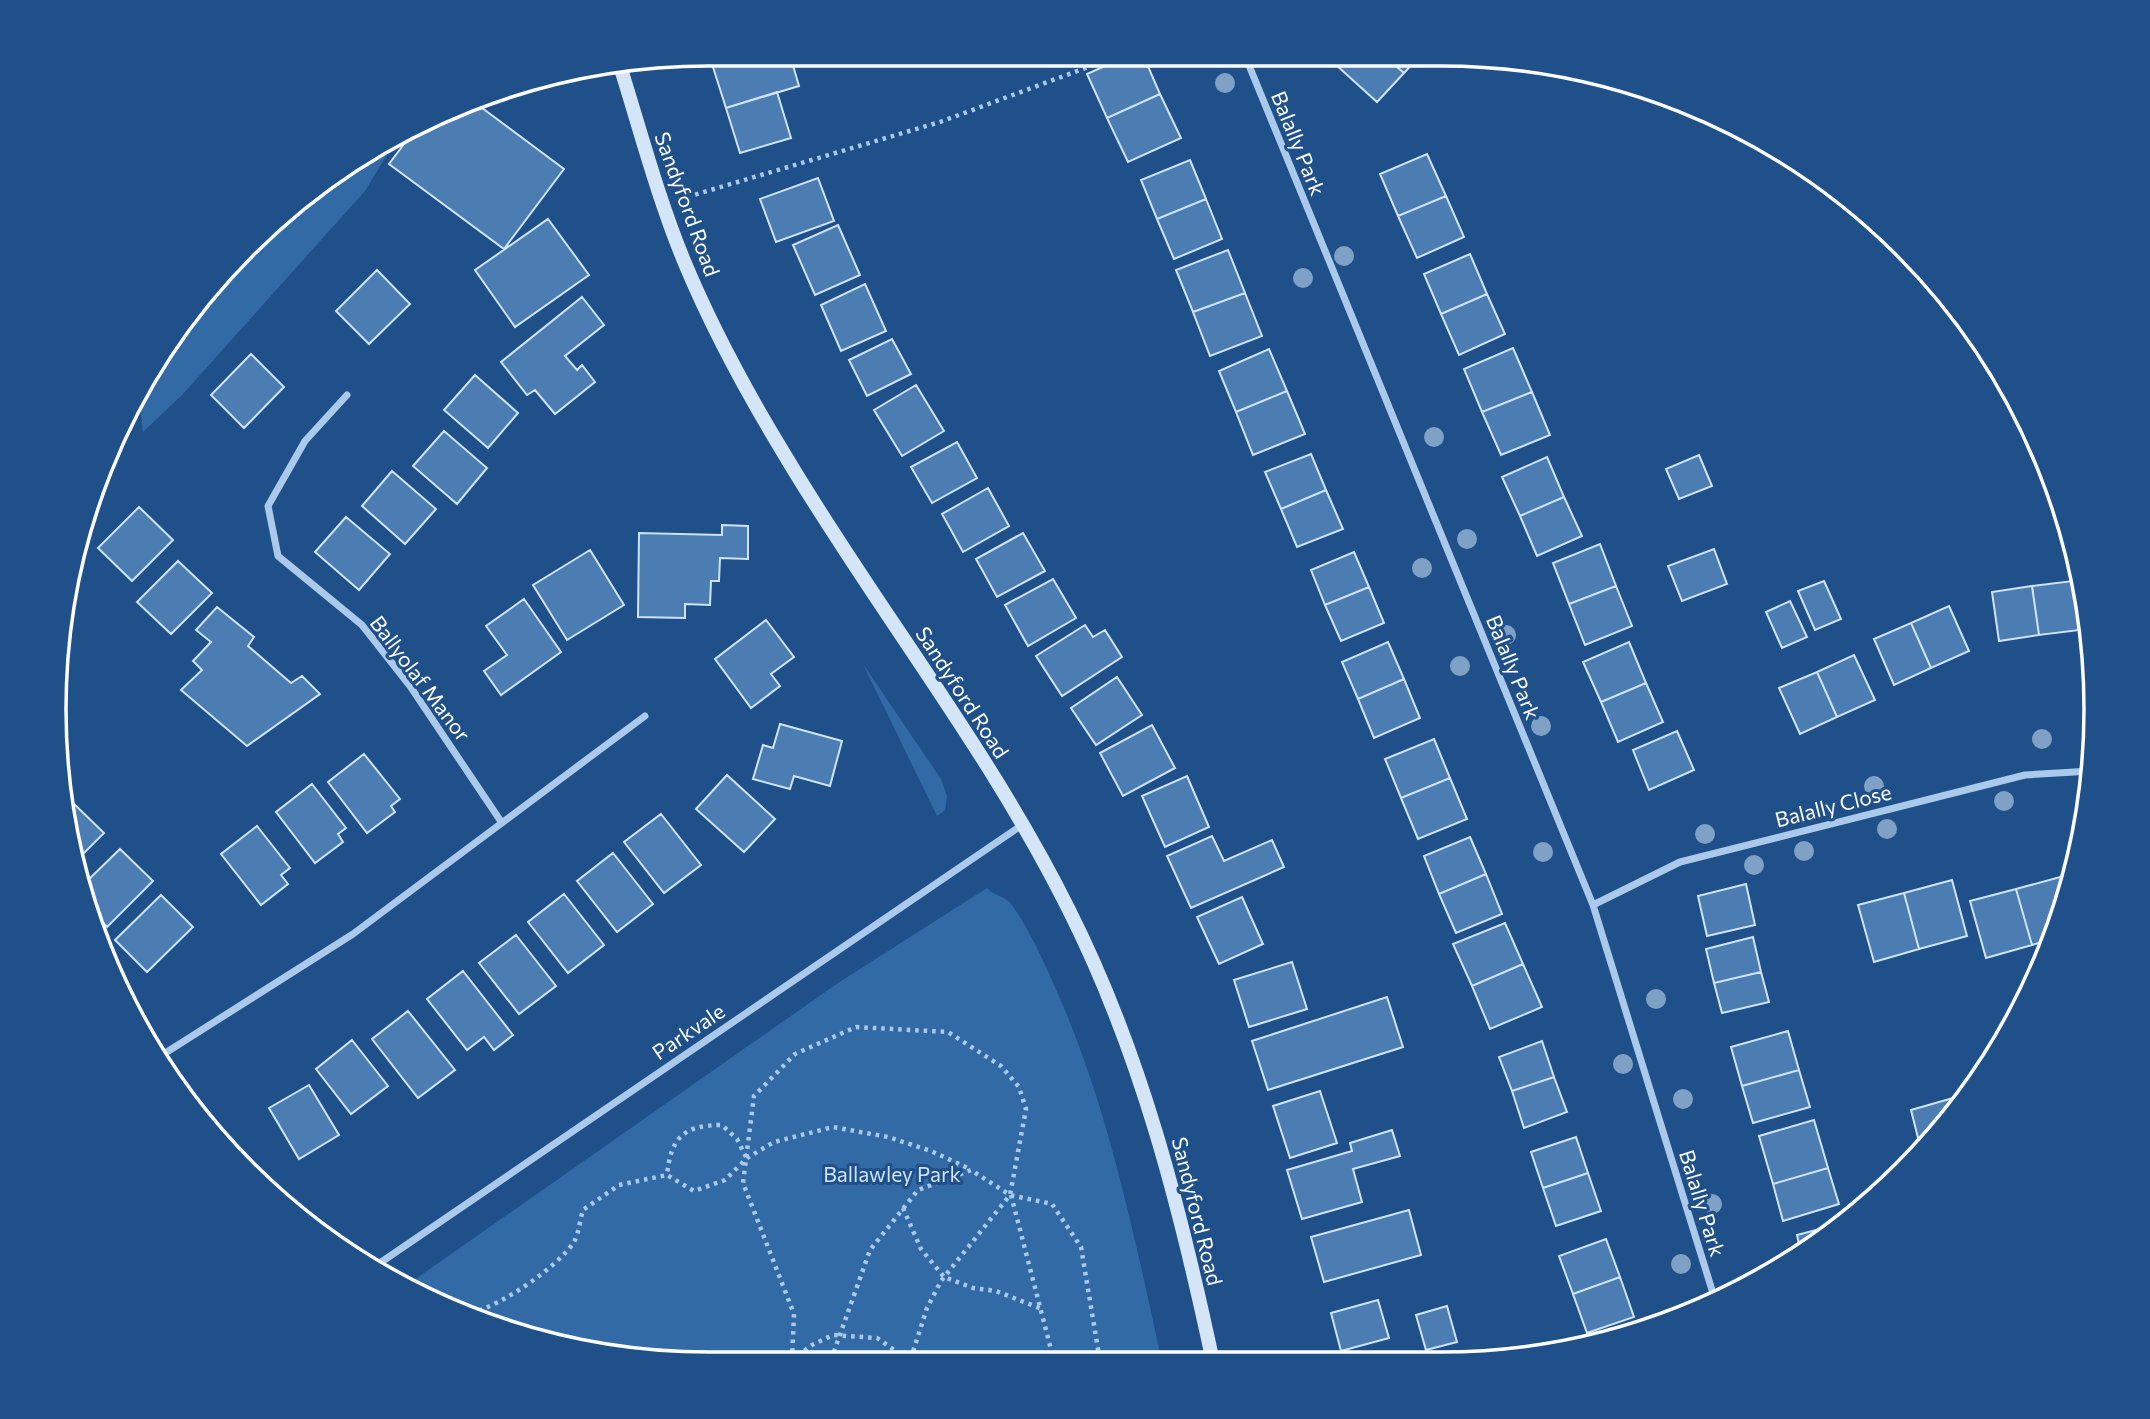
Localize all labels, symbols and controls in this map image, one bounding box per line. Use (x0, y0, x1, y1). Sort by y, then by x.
street label: Balally Park (1267, 87, 1331, 199)
street label: Sandyford Road (650, 128, 726, 280)
street label: Ballyolaf Manor (366, 610, 476, 746)
street label: Balally Park (1482, 611, 1546, 723)
street label: Sandyford Road (911, 622, 1015, 762)
street label: Balally Close (1772, 778, 1894, 832)
street label: Parkvale (647, 998, 729, 1064)
street label: Sandyford Road (1168, 1134, 1228, 1288)
street label: Balally Park (1675, 1147, 1731, 1259)
park label: Ballawley Park (823, 1161, 961, 1186)

